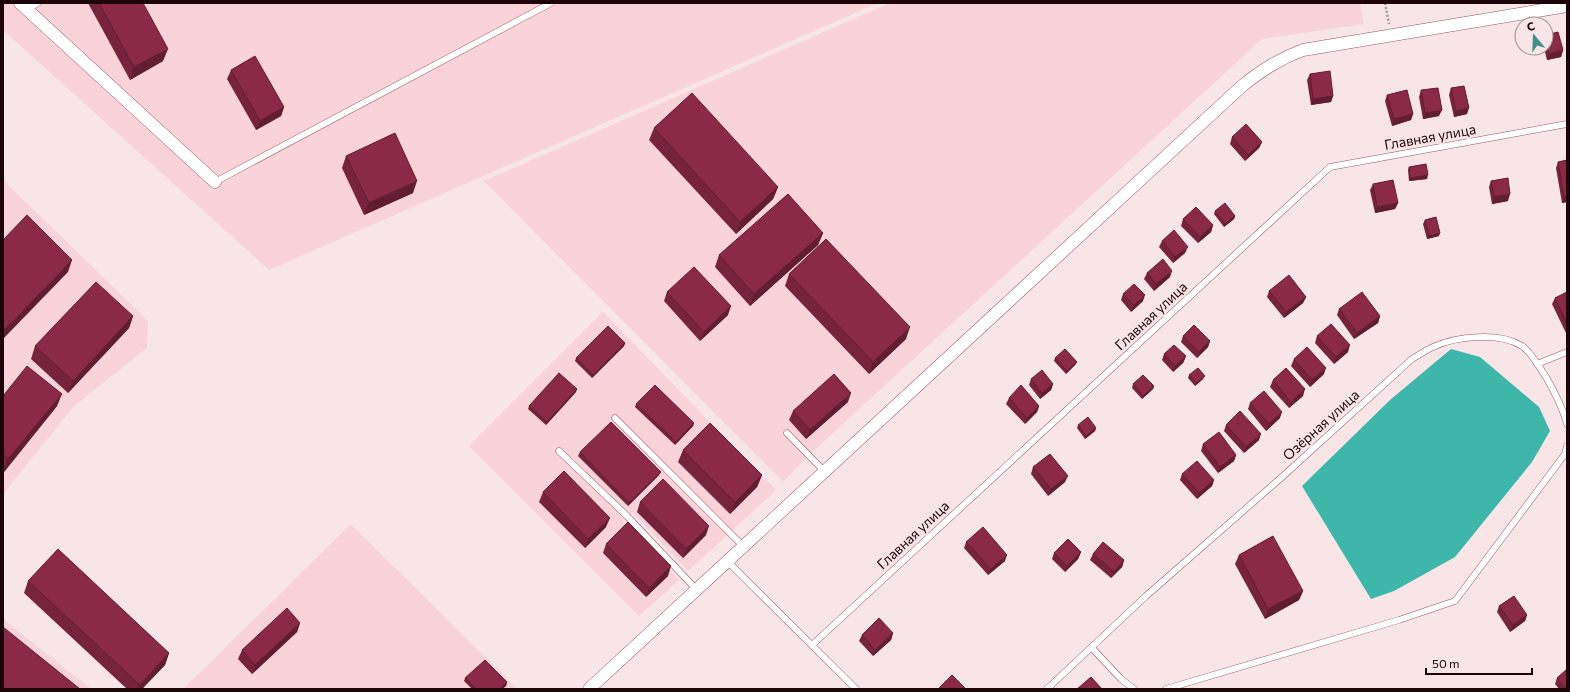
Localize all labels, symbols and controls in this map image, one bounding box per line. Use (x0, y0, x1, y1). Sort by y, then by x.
north arrow (1514, 16, 1554, 56)
text: С (1525, 19, 1537, 33)
street label: Главная улица (1383, 120, 1477, 153)
street label: Главная улица (1111, 278, 1190, 354)
street label: Озёрная улица (1279, 386, 1363, 464)
street label: Главная улица (873, 497, 952, 573)
scale bar (1426, 650, 1532, 676)
text: 50 m (1432, 656, 1460, 670)

